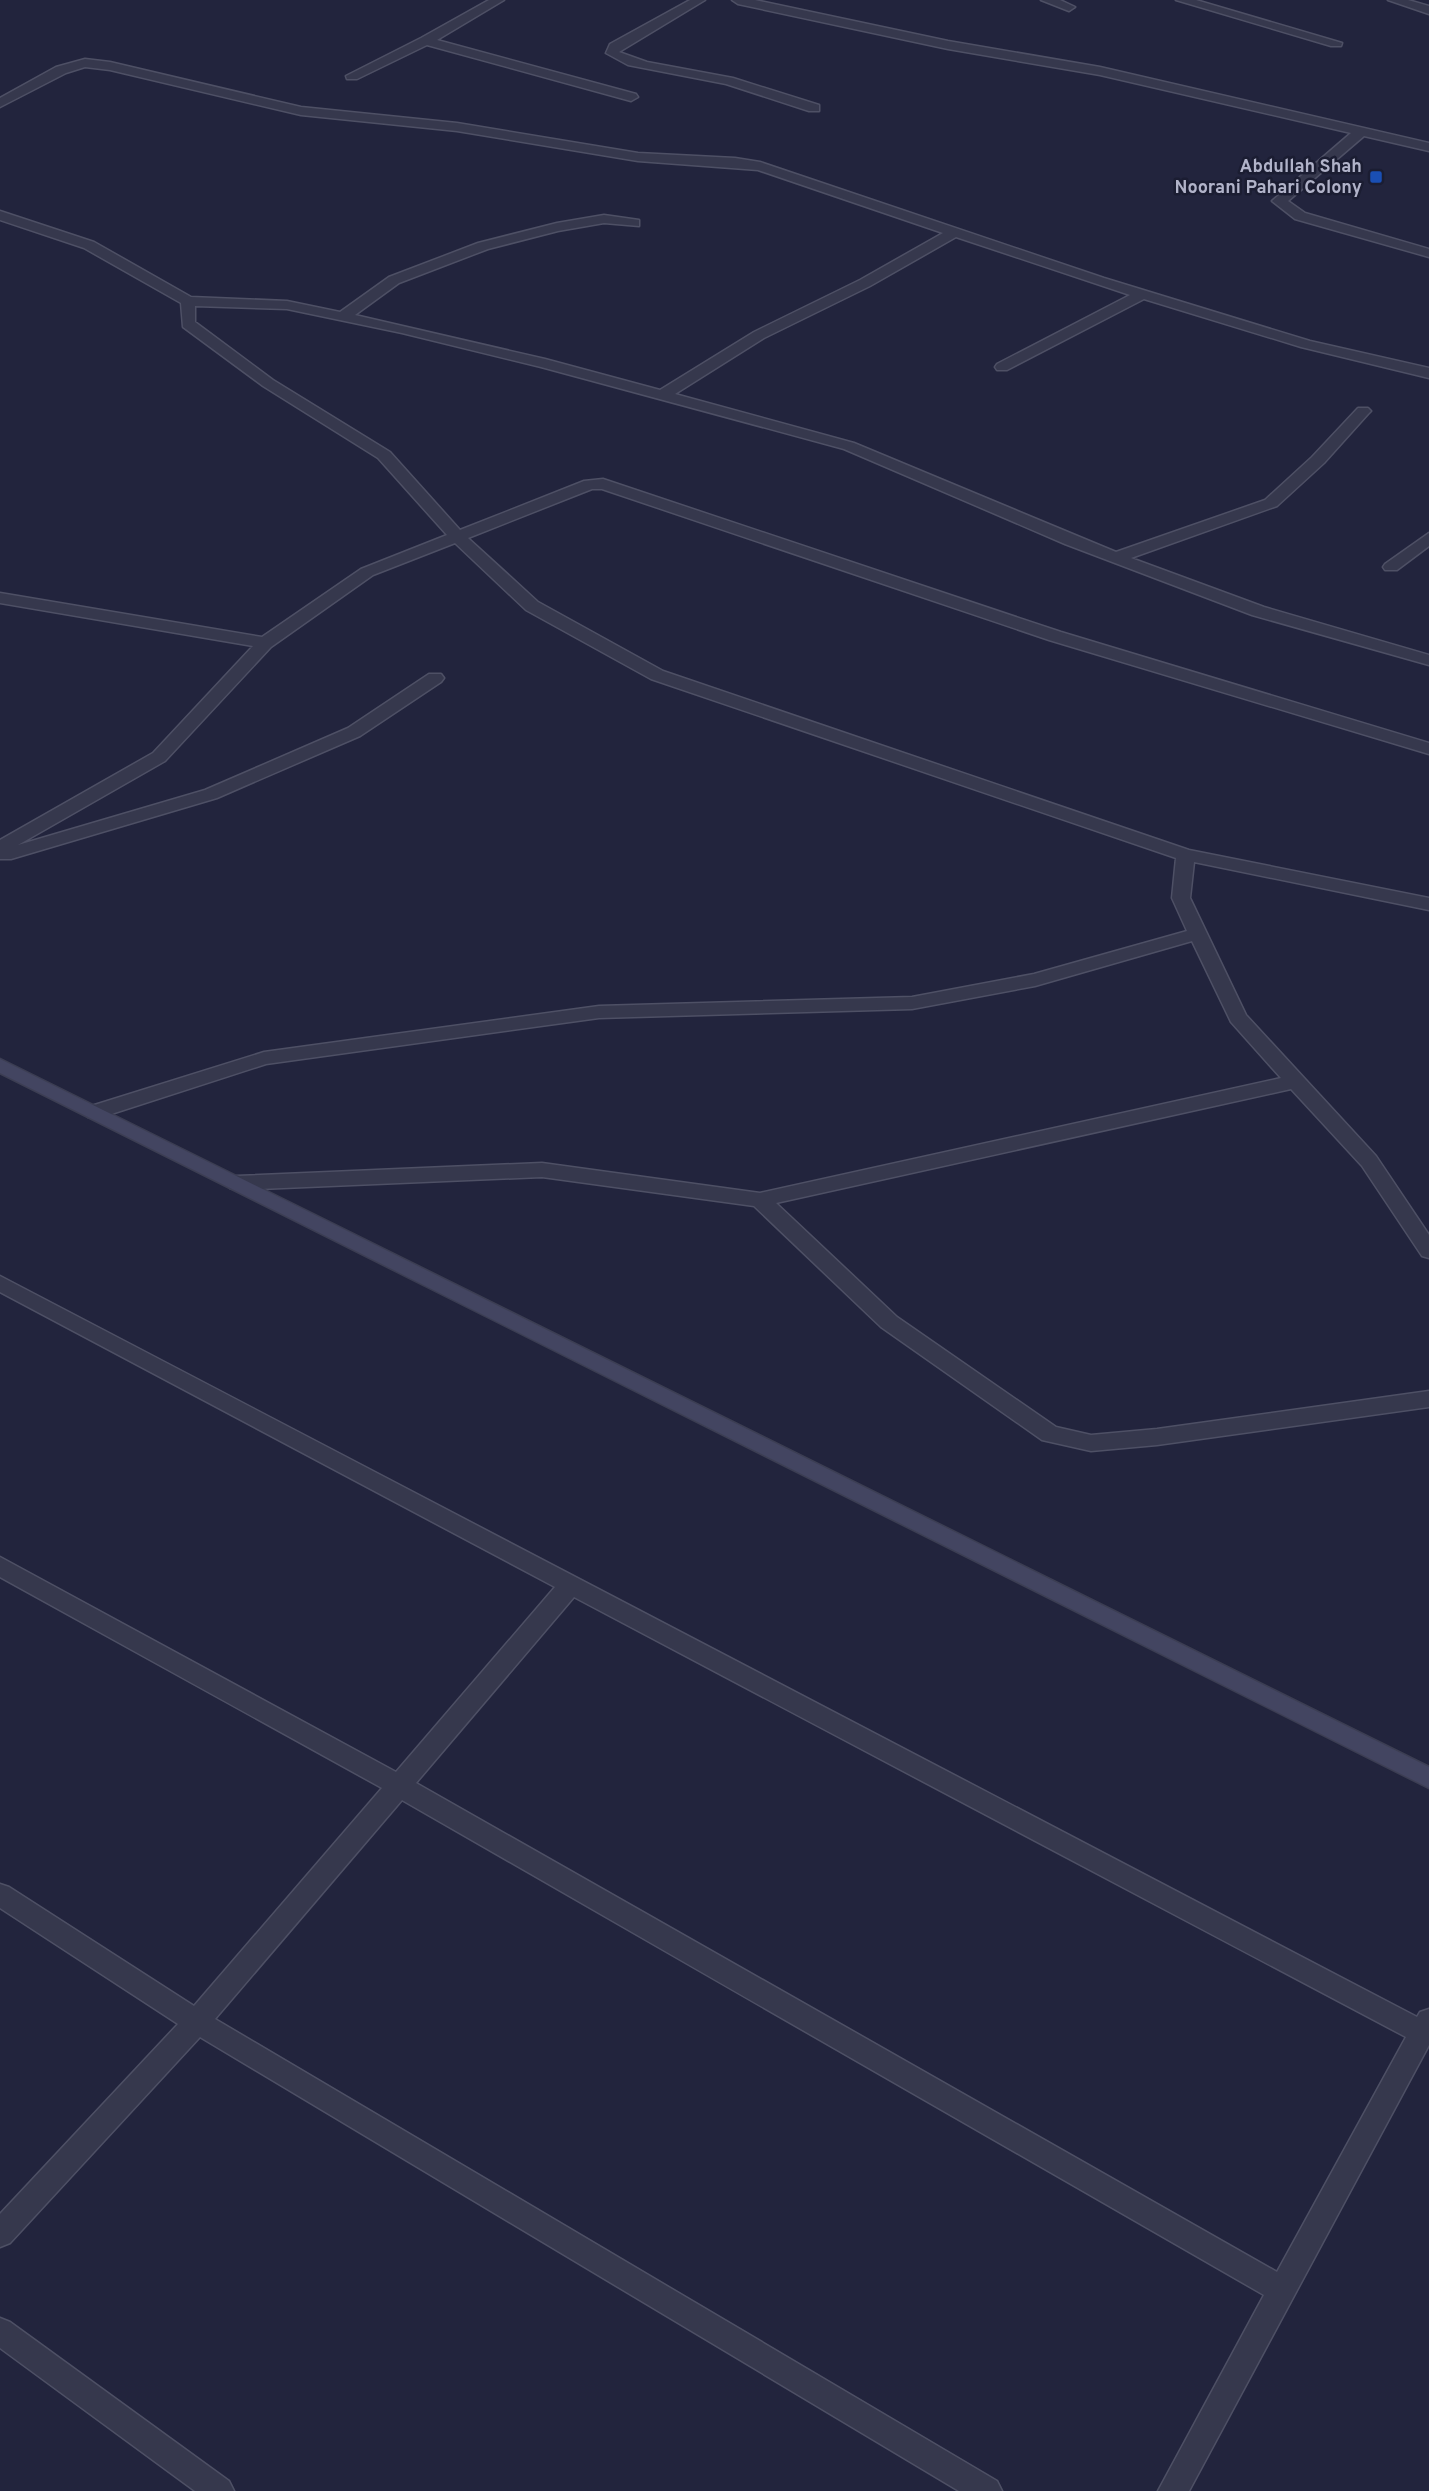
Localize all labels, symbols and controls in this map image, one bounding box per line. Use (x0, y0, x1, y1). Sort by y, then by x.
place label: Abdullah Shah Noorani Pahari Colony (1175, 156, 1362, 200)
marker: Abdullah Shah Noorani Pahari Colony (1368, 169, 1384, 185)

